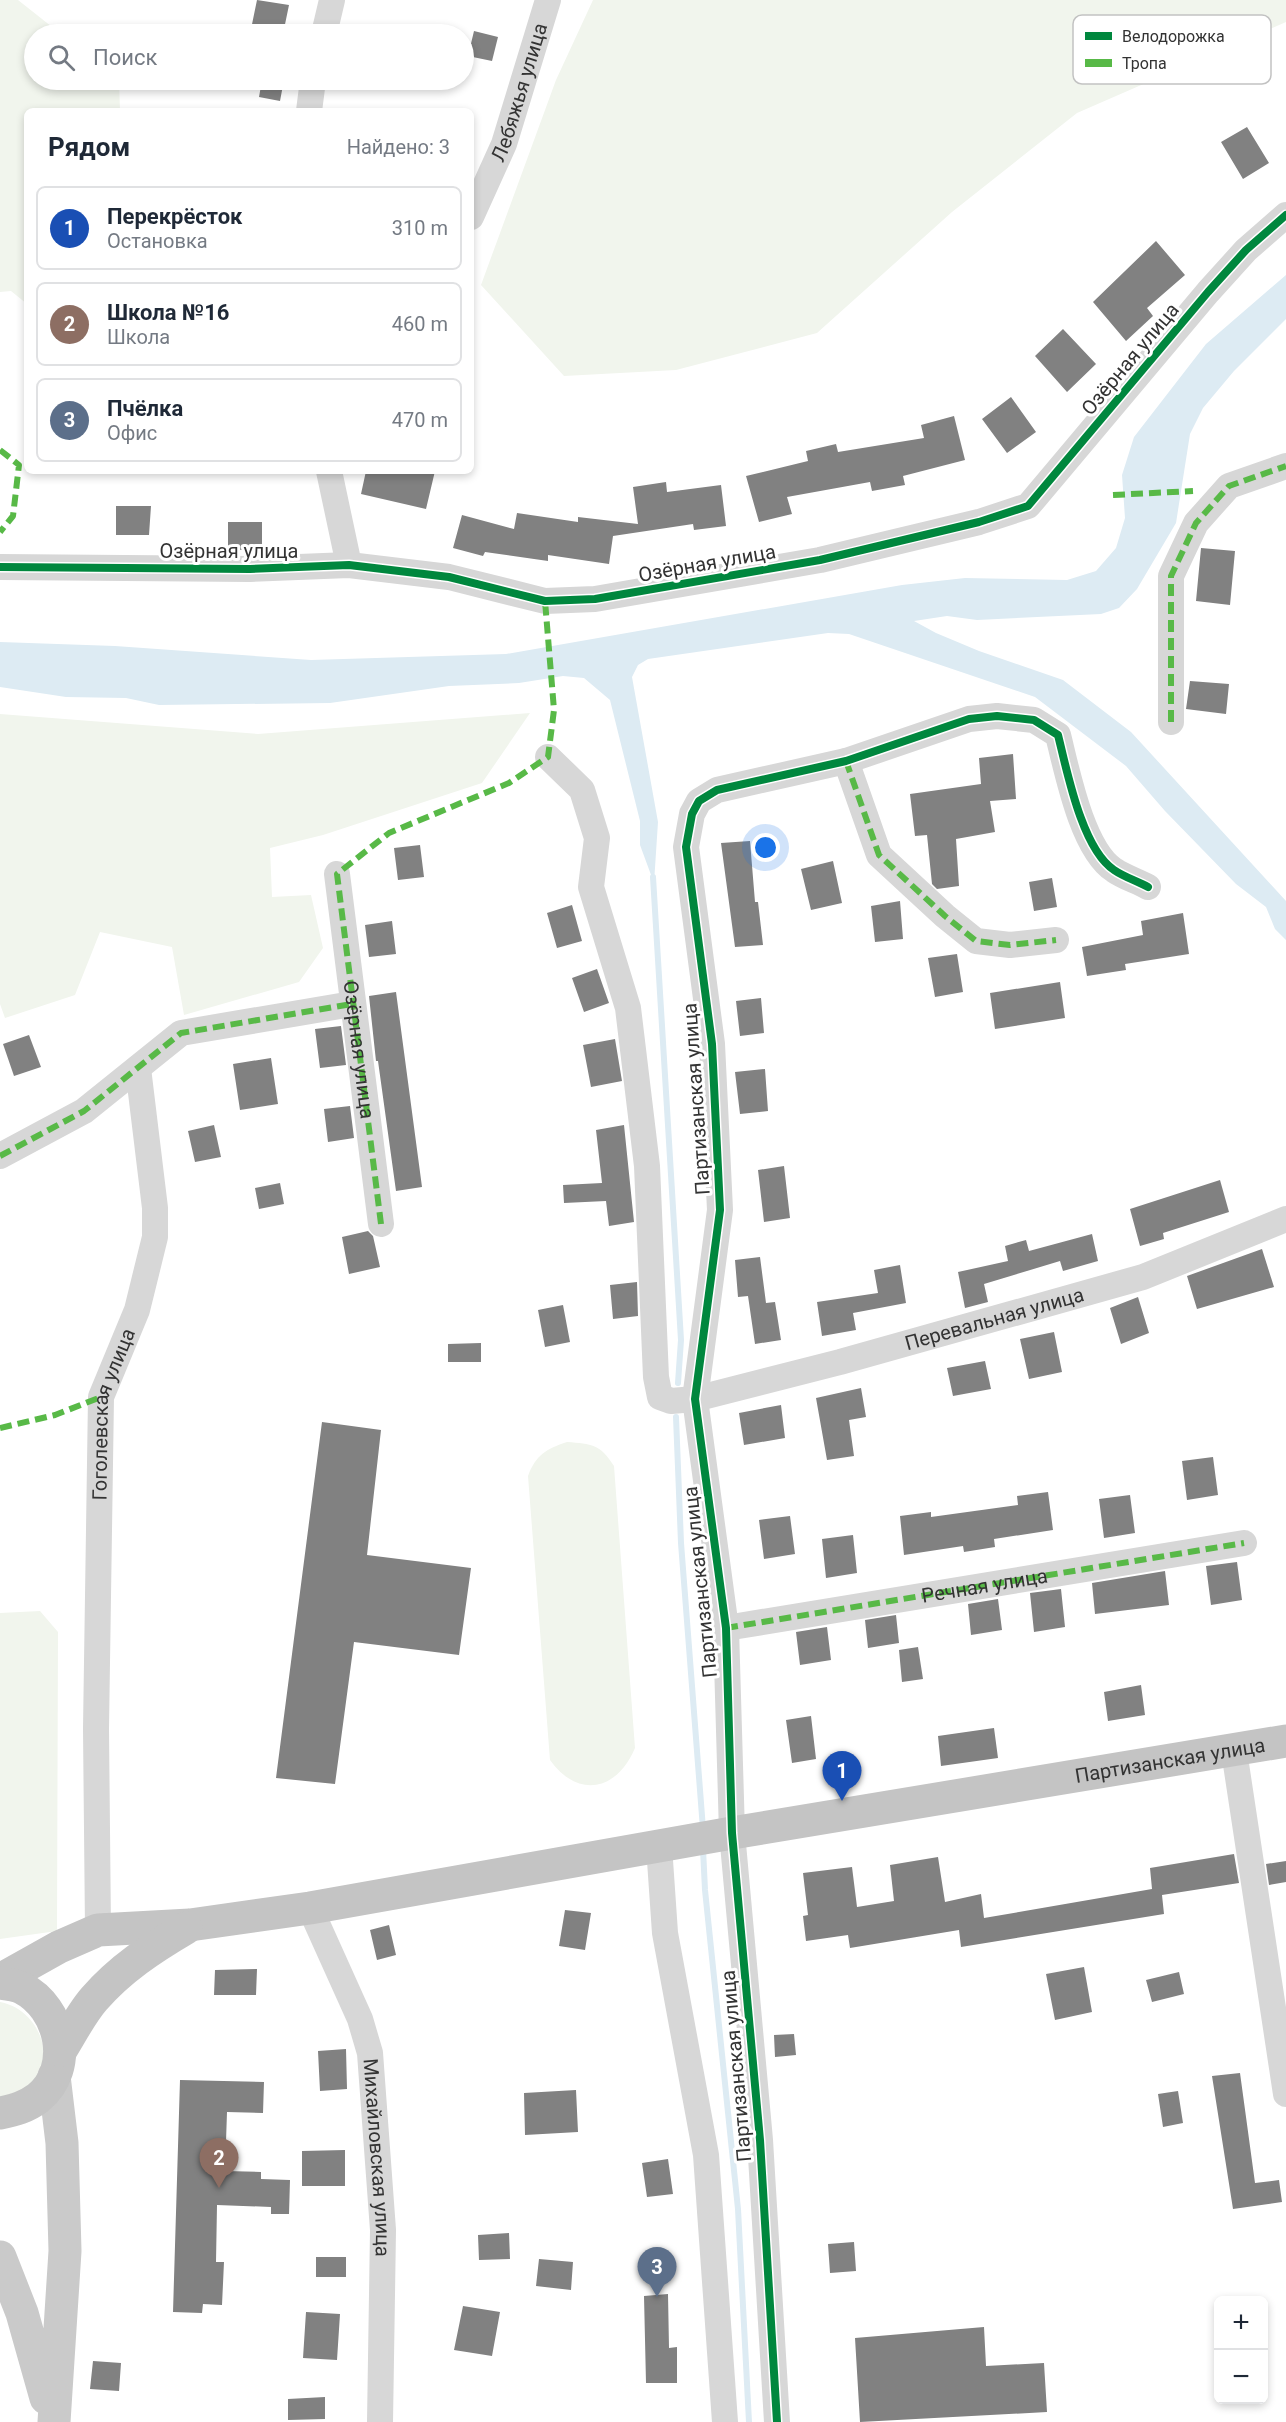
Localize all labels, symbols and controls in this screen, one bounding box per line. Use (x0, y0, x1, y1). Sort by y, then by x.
legend (1073, 15, 1271, 84)
street label: Лебяжья улица (486, 20, 552, 165)
search box (24, 24, 474, 90)
text: Велодорожка (1122, 27, 1225, 46)
icon: search (45, 41, 78, 74)
text: Поиск (93, 45, 157, 70)
text: Тропа (1122, 54, 1167, 73)
text: Рядом (48, 132, 130, 162)
text: Найдено: 3 (347, 135, 450, 159)
text: Перекрёсток (107, 204, 242, 229)
text: 1 (64, 216, 75, 240)
text: 310 m (392, 216, 448, 240)
text: Остановка (107, 229, 208, 253)
street label: Озёрная улица (1076, 298, 1184, 420)
text: Школа №16 (107, 300, 229, 325)
text: 2 (64, 312, 75, 336)
text: 460 m (392, 312, 448, 336)
text: Школа (107, 325, 170, 349)
text: Пчёлка (107, 396, 183, 421)
text: 3 (64, 408, 75, 432)
text: 470 m (392, 408, 448, 432)
text: Офис (107, 421, 157, 445)
street label: Озёрная улица (159, 539, 299, 563)
street label: Озёрная улица (636, 539, 778, 587)
your location (751, 833, 780, 862)
street label: Озёрная улица (338, 979, 380, 1120)
street label: Партизанская улица (677, 1002, 715, 1196)
street label: Перевальная улица (902, 1282, 1087, 1355)
street label: Гоголевская улица (87, 1325, 140, 1501)
street label: Партизанская улица (678, 1485, 722, 1679)
street label: Речная улица (920, 1563, 1049, 1608)
street label: Партизанская улица (1073, 1733, 1267, 1788)
pin: 1 (822, 1752, 862, 1801)
street label: Партизанская улица (716, 1969, 756, 2163)
street label: Михайловская улица (358, 2058, 395, 2257)
pin: 2 (200, 2138, 238, 2188)
pin: 3 (638, 2248, 676, 2297)
map controls (1214, 2296, 1268, 2404)
button: + (1214, 2296, 1268, 2350)
button: − (1214, 2350, 1268, 2404)

